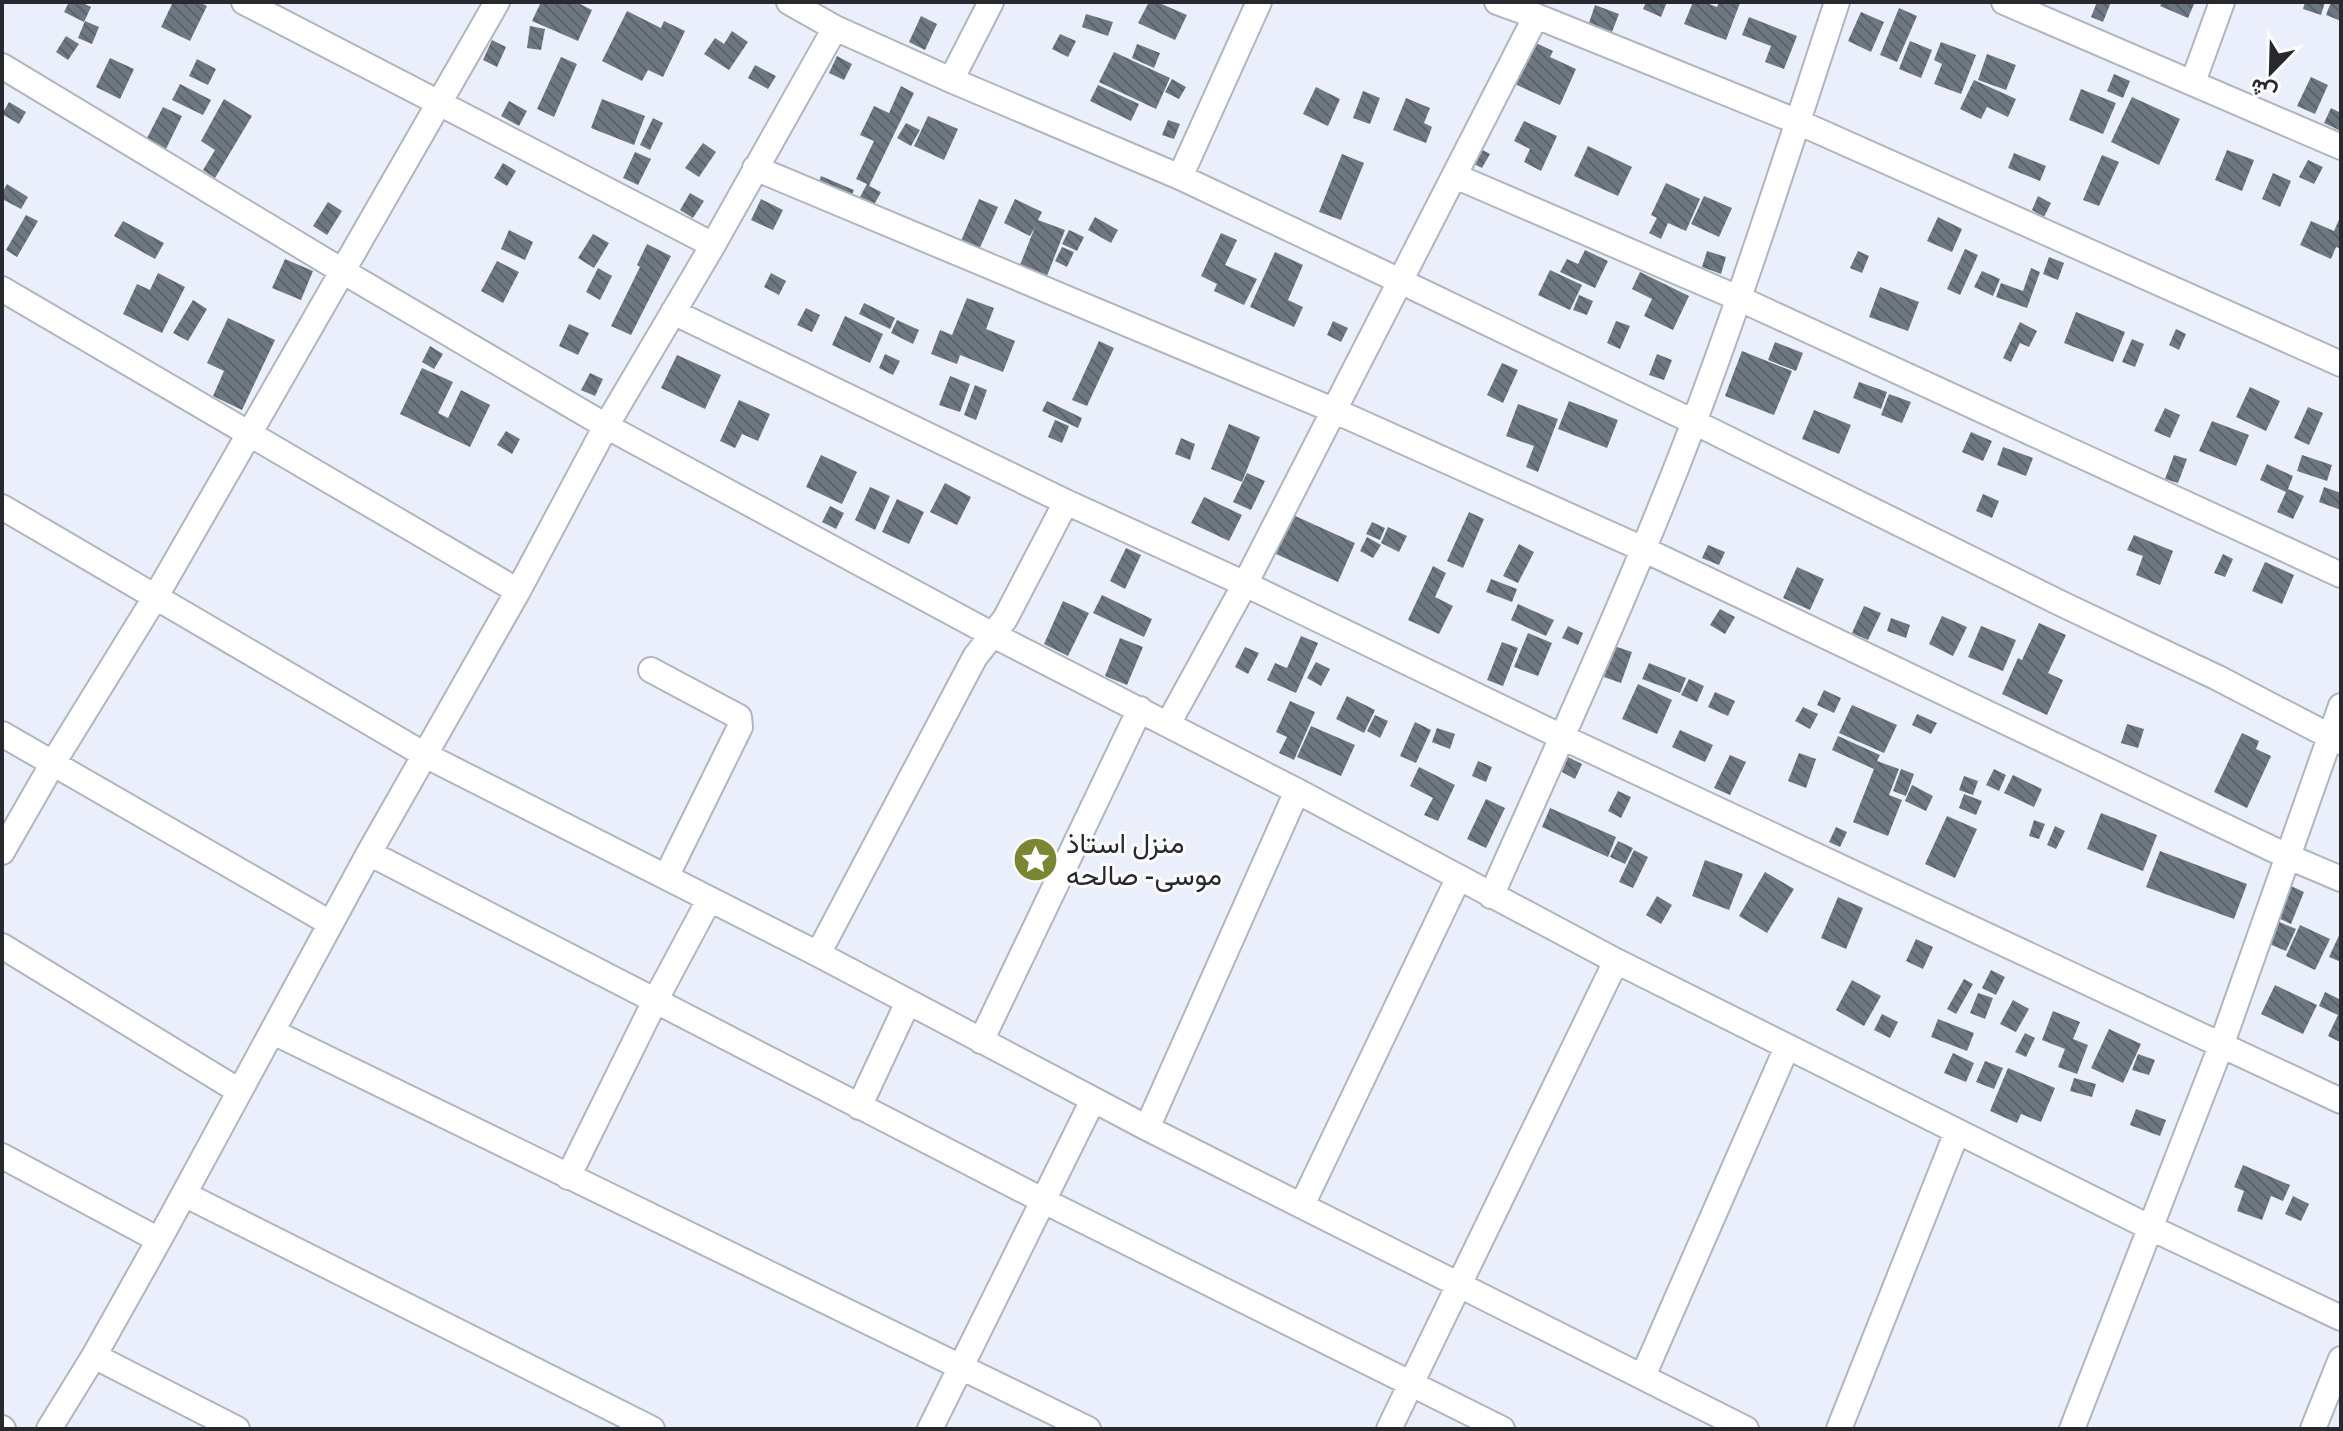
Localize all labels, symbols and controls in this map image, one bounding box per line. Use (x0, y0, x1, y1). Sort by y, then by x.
north arrow (2231, 32, 2311, 112)
text: ش (2246, 72, 2281, 108)
place label: منزل استاذ موسى- صالحه (1066, 827, 1222, 893)
place icon: منزل استاذ موسى- صالحه (1011, 836, 1059, 884)

